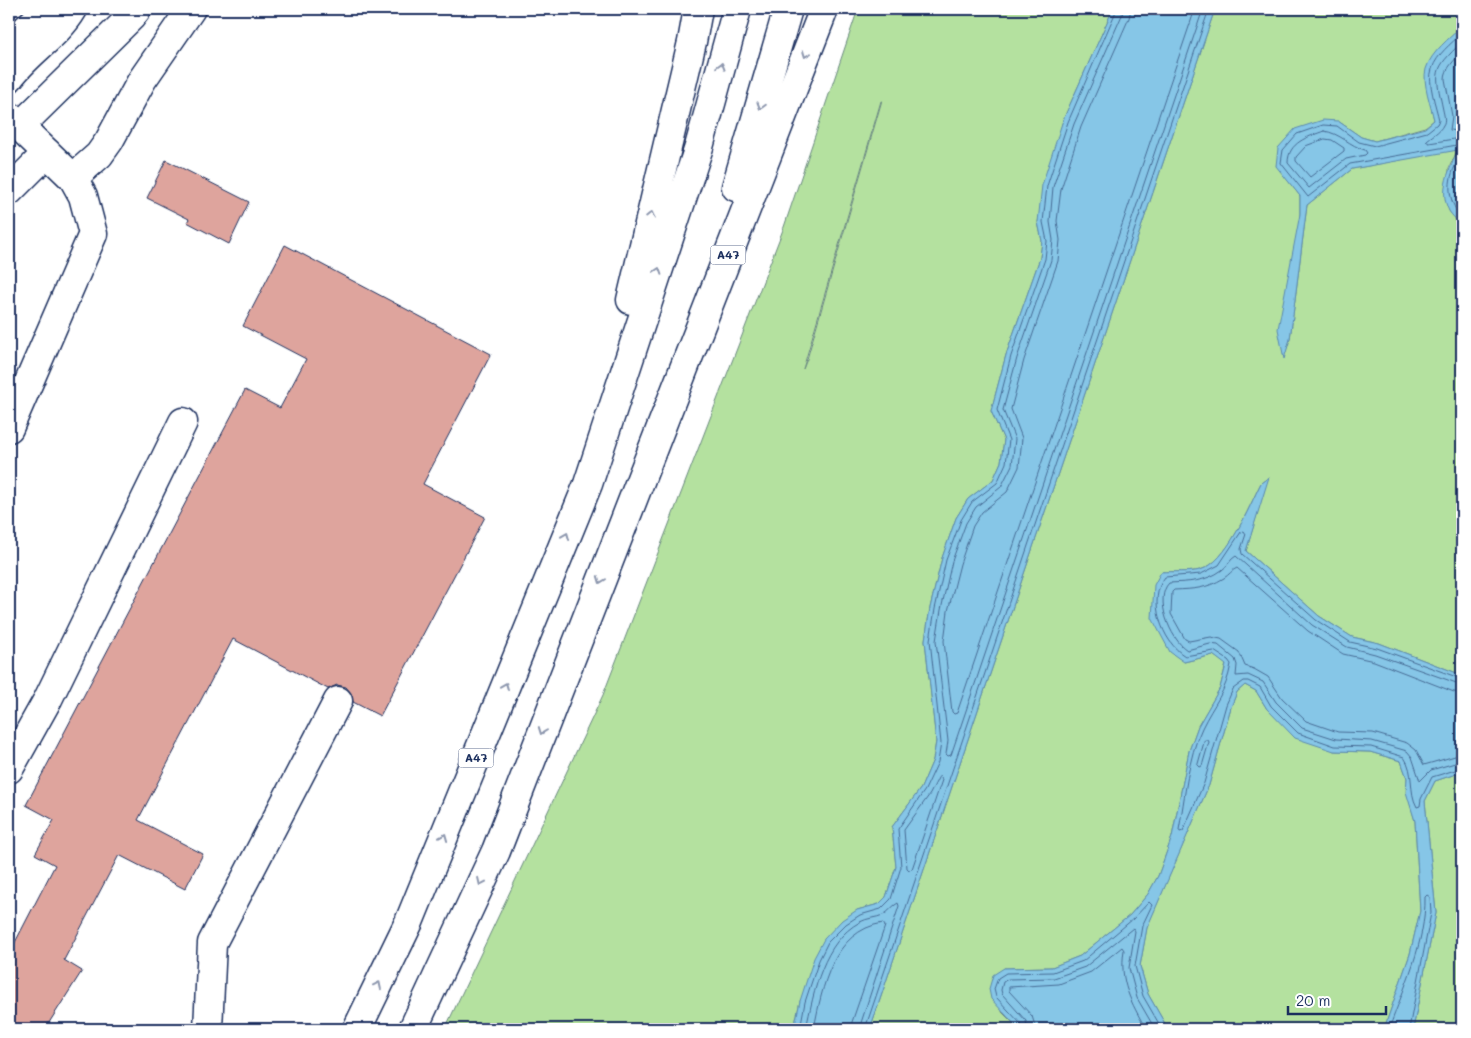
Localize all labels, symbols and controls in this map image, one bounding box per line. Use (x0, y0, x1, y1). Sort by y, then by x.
one-way arrow (802, 49, 813, 58)
one-way arrow (716, 62, 726, 70)
one-way arrow (756, 102, 766, 110)
one-way arrow (645, 210, 656, 219)
road number: A47 (710, 246, 746, 264)
one-way arrow (652, 267, 662, 276)
one-way arrow (560, 532, 571, 541)
one-way arrow (597, 575, 607, 584)
one-way arrow (499, 682, 509, 691)
one-way arrow (538, 727, 548, 735)
road number: A47 (458, 748, 494, 768)
one-way arrow (437, 833, 448, 842)
one-way arrow (477, 877, 488, 886)
one-way arrow (372, 981, 383, 990)
scale bar (1288, 983, 1386, 1015)
text: 20 m (1296, 990, 1330, 1010)

